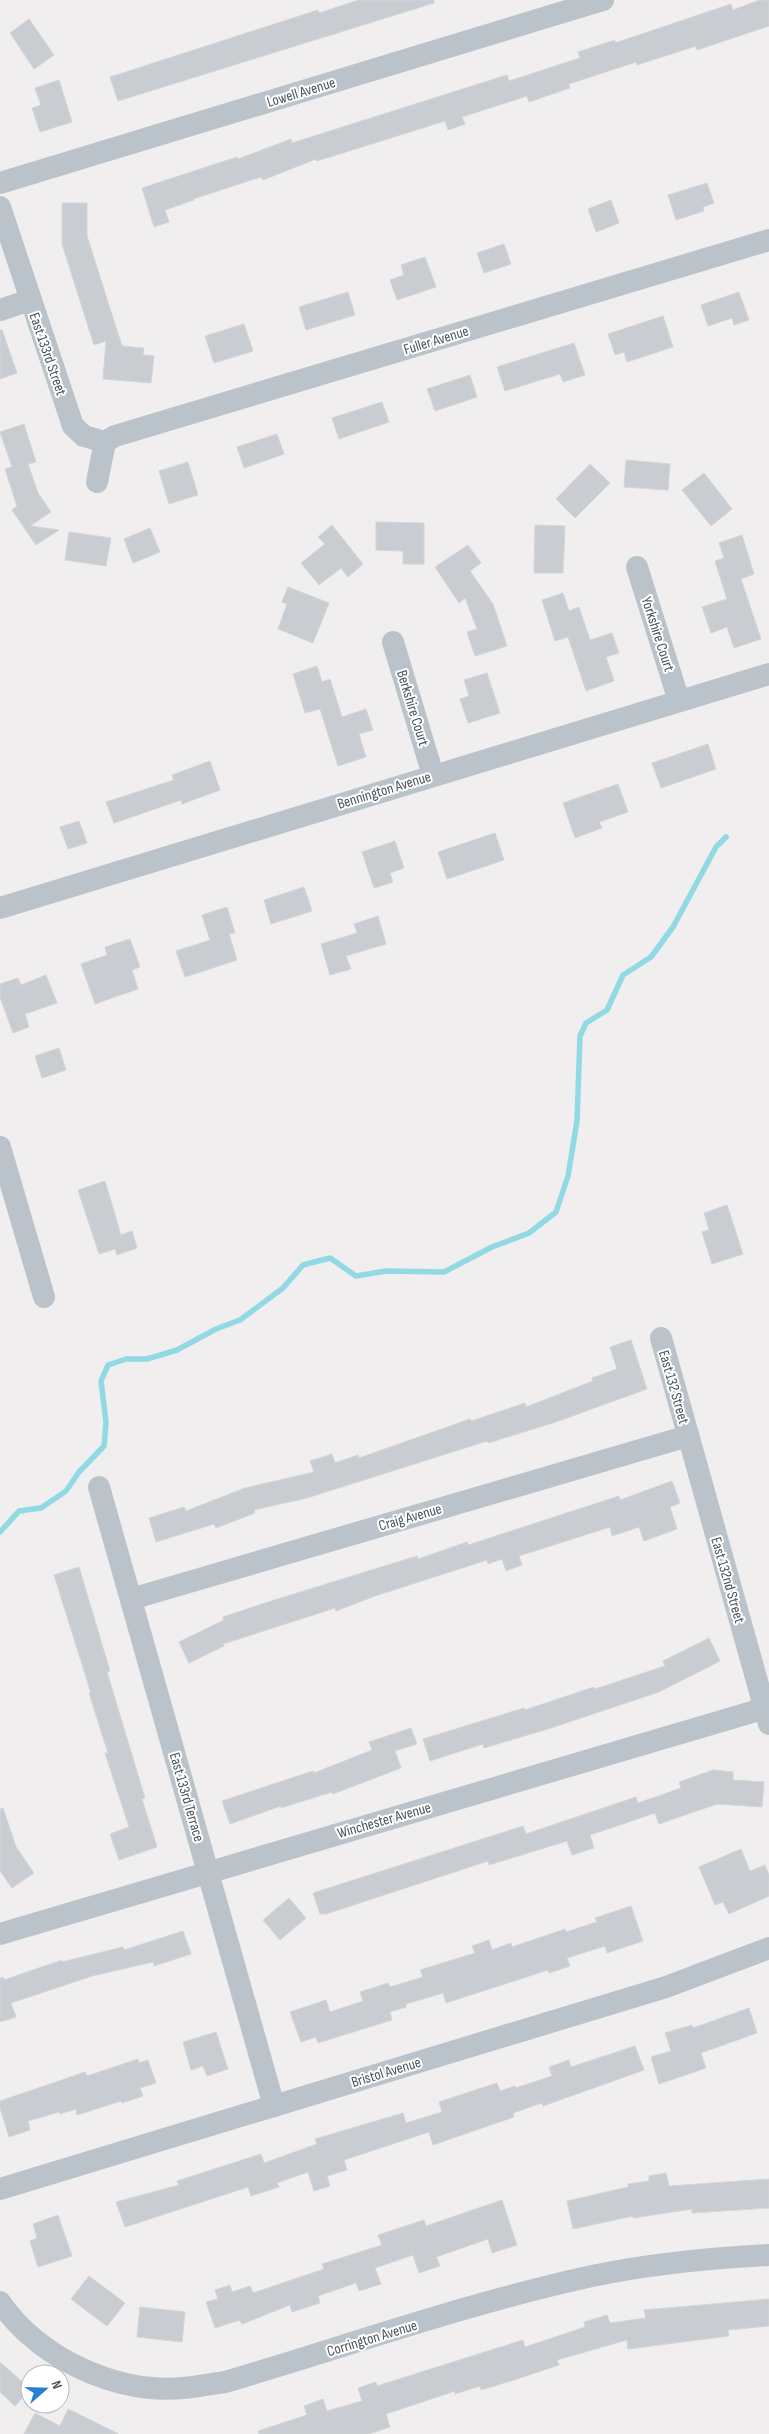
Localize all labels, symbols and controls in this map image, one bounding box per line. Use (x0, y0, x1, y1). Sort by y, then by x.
street label: Lowell Avenue (265, 73, 338, 112)
street label: East 133rd Street (25, 310, 71, 398)
street label: Fuller Avenue (401, 322, 471, 359)
street label: Yorkshire Court (637, 594, 679, 674)
street label: Berkshire Court (392, 668, 433, 749)
street label: Bennington Avenue (335, 767, 433, 814)
street label: East 132 Street (654, 1348, 693, 1427)
street label: Craig Avenue (376, 1499, 444, 1536)
street label: East 132nd Street (706, 1535, 749, 1626)
street label: East 133rd Terrace (165, 1750, 208, 1844)
street label: Winchester Avenue (335, 1798, 433, 1843)
street label: Bristol Avenue (349, 2053, 423, 2092)
street label: Corrington Avenue (325, 2316, 420, 2361)
north arrow (20, 2364, 70, 2414)
text: N (47, 2378, 66, 2391)

